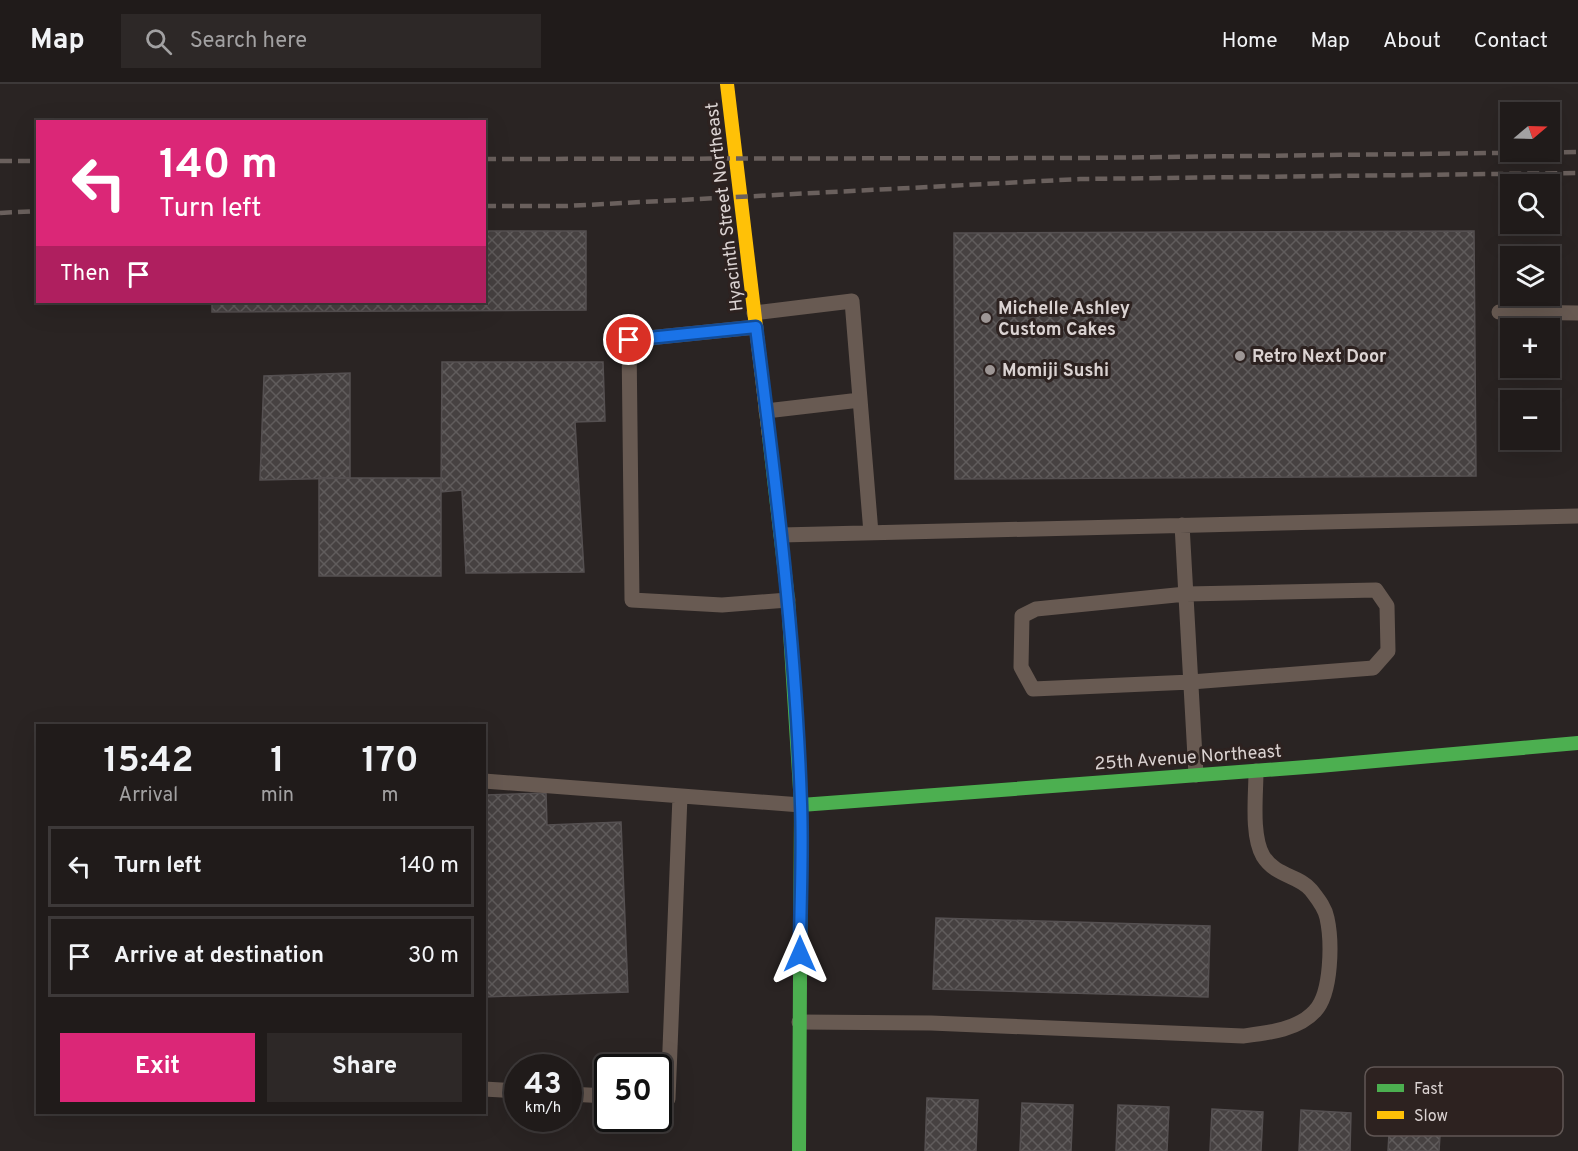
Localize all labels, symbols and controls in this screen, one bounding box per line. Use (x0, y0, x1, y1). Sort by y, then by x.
search box (121, 14, 541, 68)
text: Map (30, 23, 85, 59)
icon: search (142, 25, 175, 58)
text: Search here (190, 28, 307, 55)
text: Home (1222, 28, 1278, 55)
text: Map (1311, 28, 1350, 55)
text: About (1383, 28, 1441, 55)
text: Contact (1474, 28, 1548, 55)
street label: Hyacinth Street Northeast (701, 101, 750, 313)
north arrow (1500, 102, 1560, 162)
map controls (1500, 102, 1560, 450)
text: 140 m (159, 140, 278, 193)
icon: left (60, 144, 138, 222)
button: search (1500, 174, 1560, 234)
text: Turn left (159, 192, 261, 226)
button: layers (1500, 246, 1560, 306)
icon: arrive (122, 258, 155, 291)
text: Then (60, 261, 110, 288)
place label: Michelle Ashley Custom Cakes (998, 298, 1130, 342)
marker: Michelle Ashley Custom Cakes (979, 311, 993, 325)
pin (603, 314, 654, 365)
button: + (1500, 318, 1560, 378)
icon: arrive (612, 323, 645, 356)
place label: Retro Next Door (1252, 346, 1387, 369)
marker: Retro Next Door (1233, 349, 1247, 363)
place label: Momiji Sushi (1002, 360, 1109, 383)
marker: Momiji Sushi (983, 363, 997, 377)
button: − (1500, 390, 1560, 450)
text: 15:42 (103, 739, 194, 785)
text: 1 (270, 739, 285, 785)
text: 170 (361, 739, 419, 785)
street label: 25th Avenue Northeast (1094, 740, 1283, 777)
text: Arrival (119, 783, 178, 809)
text: min (261, 783, 294, 809)
text: m (382, 783, 399, 809)
icon: left (63, 850, 96, 883)
text: Turn left (114, 853, 202, 880)
text: 140 m (400, 853, 459, 880)
position arrow (768, 922, 832, 986)
icon: arrive (63, 940, 96, 973)
text: Arrive at destination (114, 943, 324, 970)
text: 30 m (408, 943, 459, 970)
button: Exit (60, 1033, 255, 1102)
button: Share (267, 1033, 462, 1102)
speed limit sign: 50 (594, 1054, 672, 1132)
text: 43 (524, 1067, 562, 1104)
legend (1365, 1067, 1563, 1136)
text: Fast (1414, 1080, 1444, 1100)
text: km/h (525, 1099, 561, 1118)
text: Slow (1414, 1107, 1448, 1127)

